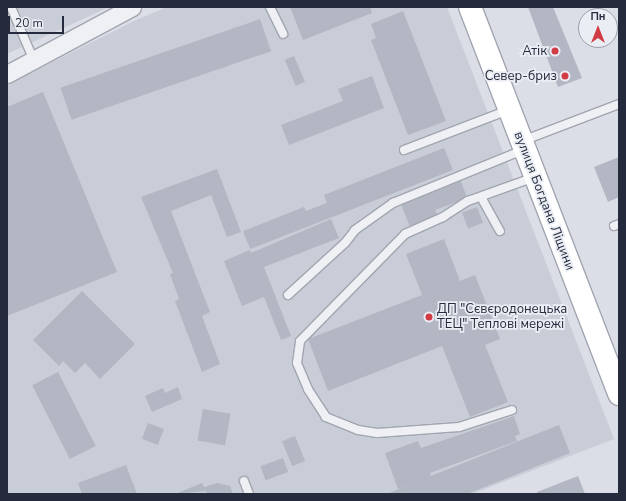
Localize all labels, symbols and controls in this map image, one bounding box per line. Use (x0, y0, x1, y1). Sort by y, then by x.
scale bar (10, 8, 66, 34)
north arrow (578, 8, 618, 48)
text: Пн (590, 9, 606, 24)
text: 20 m (15, 15, 43, 31)
place label: Атік (522, 43, 547, 59)
marker: Атік (550, 46, 560, 56)
place label: Север-бриз (485, 68, 557, 84)
marker: Север-бриз (560, 71, 570, 81)
street label: вулиця Богдана Ліщини (510, 129, 578, 273)
place label: ДП "Сєвєродонецька ТЕЦ" Теплові мережі (437, 302, 567, 333)
marker: ДП "Сєвєродонецька ТЕЦ" Теплові мережі (424, 312, 434, 322)

